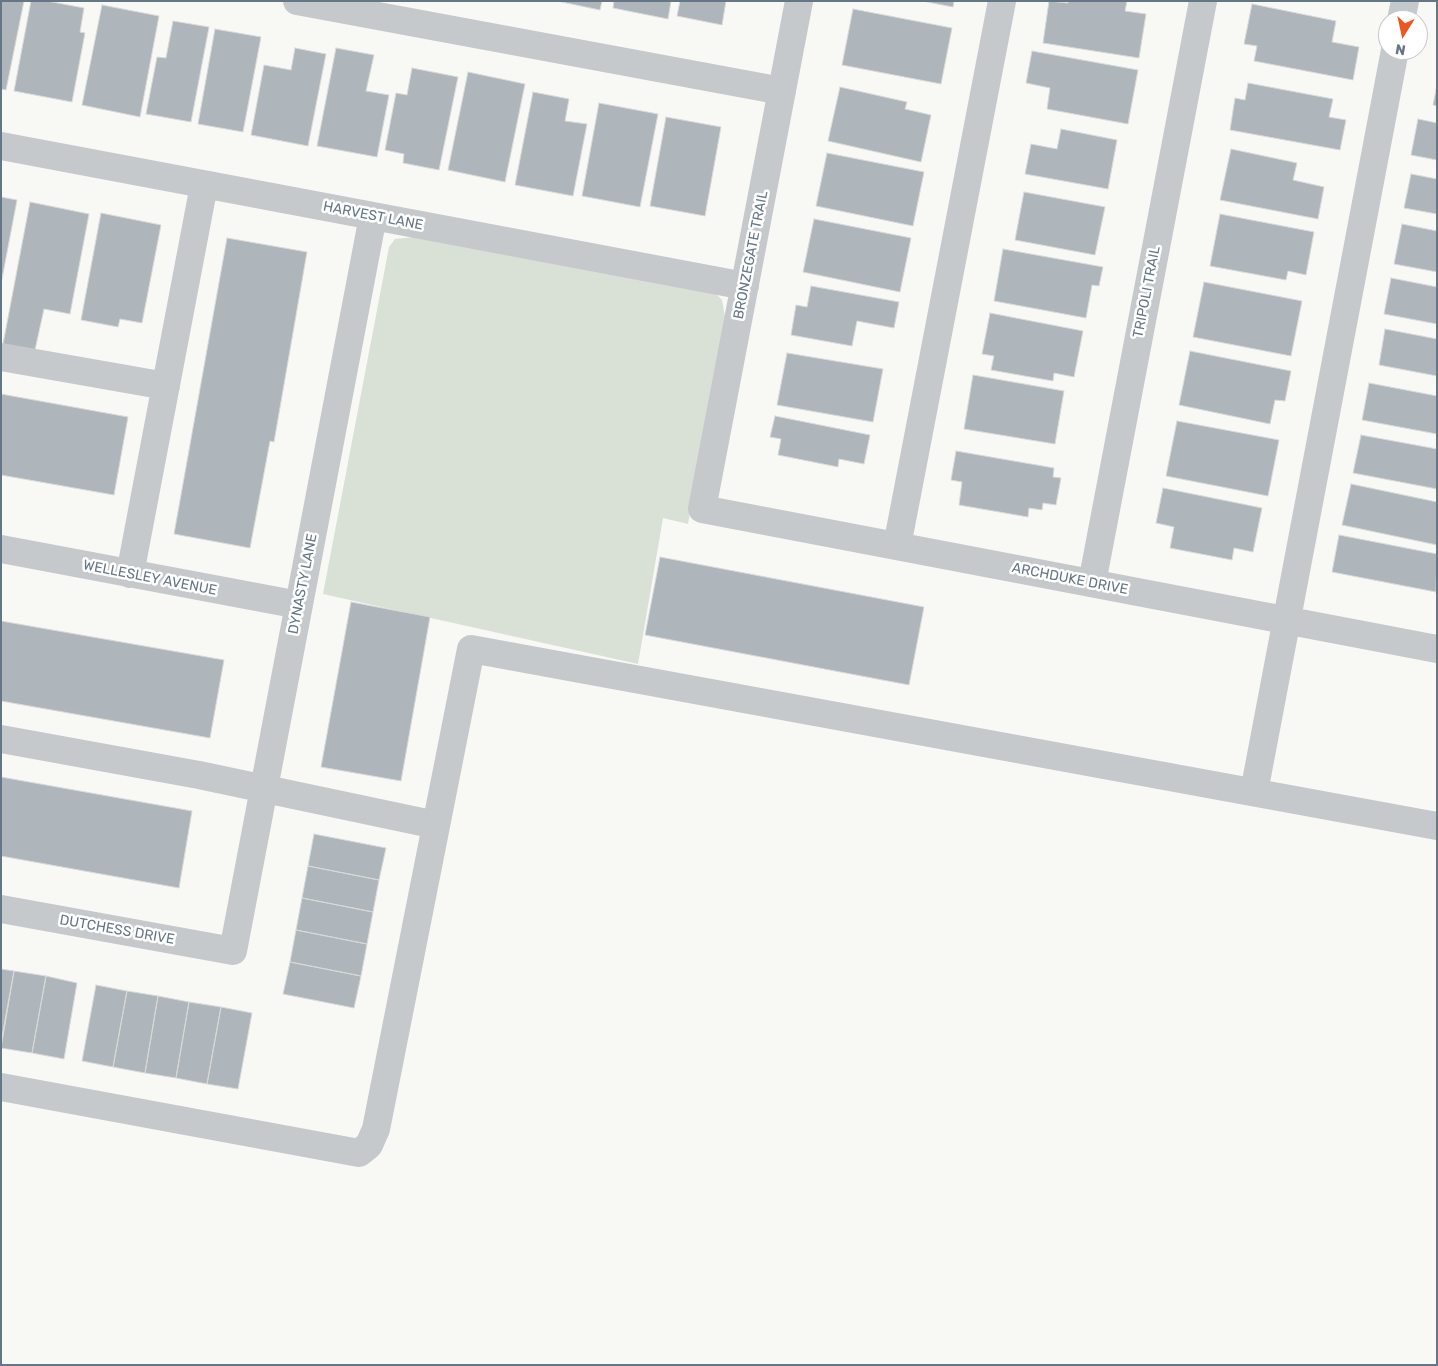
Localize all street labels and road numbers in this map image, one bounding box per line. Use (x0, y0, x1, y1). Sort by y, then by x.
street label: BRONZEGATE TRAIL (730, 189, 772, 321)
street label: HARVEST LANE (322, 198, 424, 234)
street label: TRIPOLI TRAIL (1130, 245, 1164, 339)
street label: DYNASTY LANE (285, 532, 321, 636)
street label: WELLESLEY AVENUE (82, 557, 218, 599)
street label: ARCHDUKE DRIVE (1011, 560, 1129, 598)
street label: DUTCHESS DRIVE (58, 912, 176, 948)

